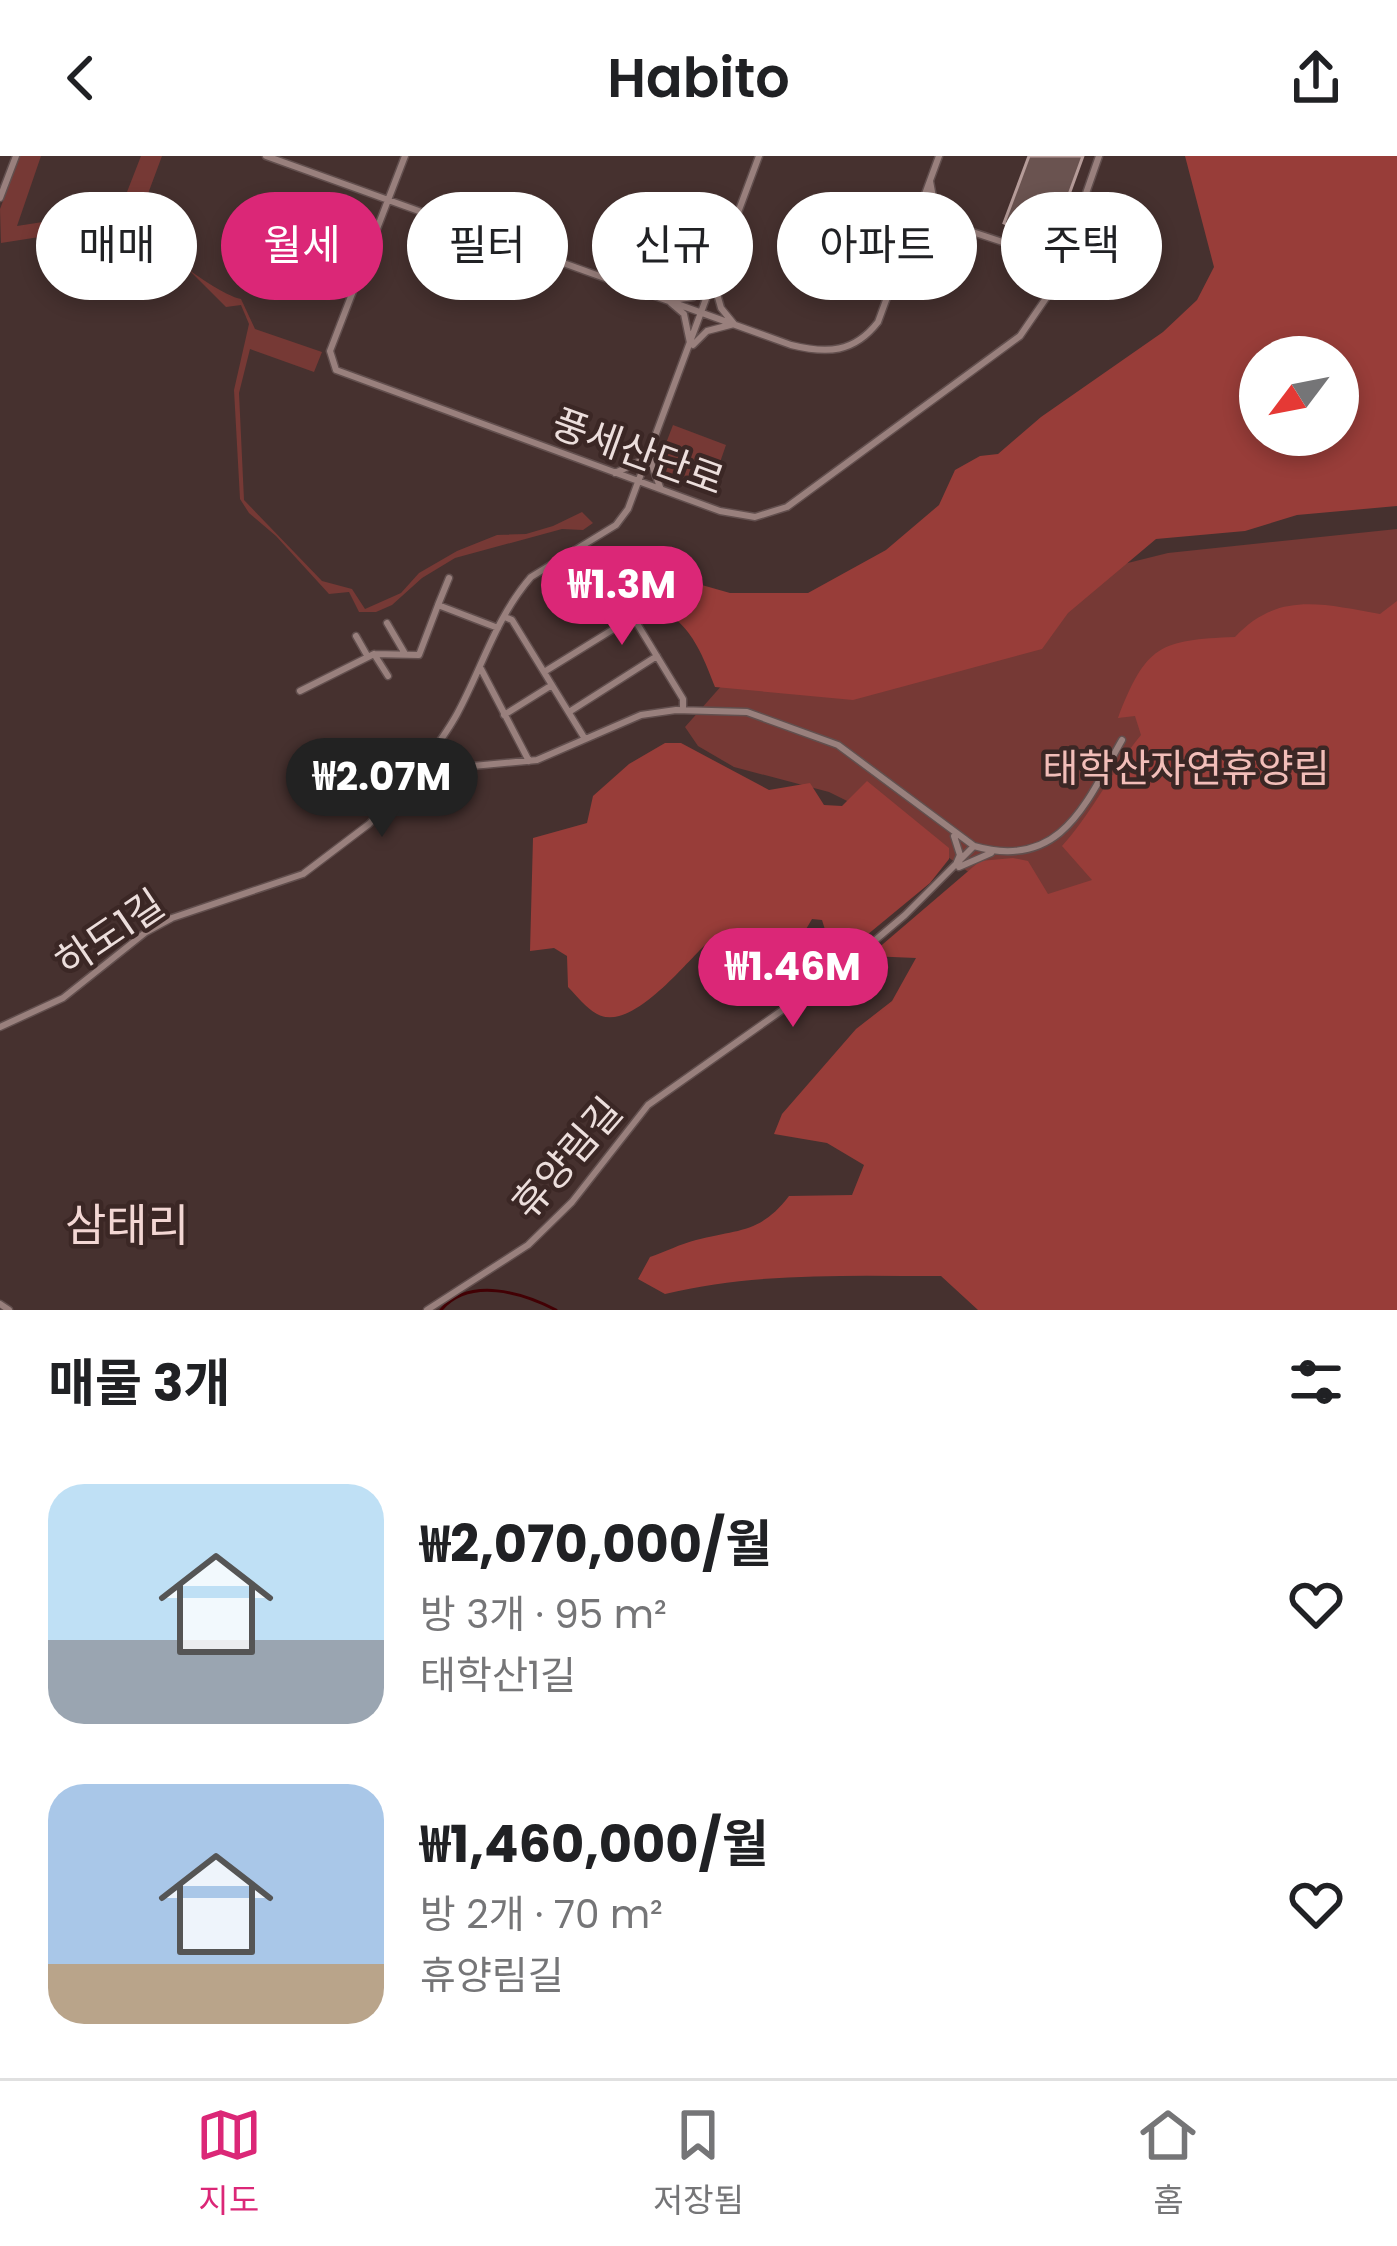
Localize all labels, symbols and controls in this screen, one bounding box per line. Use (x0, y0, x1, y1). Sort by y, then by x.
text: Habito (607, 40, 790, 116)
icon: back (48, 45, 114, 111)
icon: share (1283, 45, 1349, 111)
chip: 매매 (36, 192, 197, 300)
chip: 월세 (221, 192, 383, 300)
chip: 필터 (407, 192, 568, 300)
chip: 신규 (592, 192, 753, 300)
chip: 아파트 (777, 192, 977, 300)
chip: 주택 (1001, 192, 1162, 300)
north arrow (1239, 336, 1359, 456)
map controls (1239, 336, 1359, 456)
street label: 풍세산단로 (544, 395, 732, 509)
pin: ₩1.3M (538, 546, 706, 648)
text: ₩1.3M (568, 557, 676, 612)
pin: ₩2.07M (284, 738, 480, 840)
park label: 태학산자연휴양림 (1042, 741, 1330, 796)
text: ₩2.07M (313, 749, 451, 804)
street label: 하도1길 (45, 877, 175, 989)
pin: ₩1.46M (695, 928, 891, 1030)
text: ₩1.46M (725, 939, 861, 994)
street label: 휴양림길 (499, 1086, 635, 1230)
district label: 삼태리 (65, 1194, 189, 1257)
text: 매물 3개 (48, 1347, 230, 1419)
icon: filters (1283, 1349, 1349, 1415)
text: ₩2,070,000/월 (420, 1508, 772, 1580)
icon: home (144, 1532, 288, 1676)
icon: heart (1283, 1571, 1349, 1637)
text: 방 3개 · 95 m² (420, 1587, 667, 1642)
text: 태학산1길 (420, 1648, 576, 1703)
text: ₩1,460,000/월 (420, 1808, 769, 1880)
icon: home (144, 1832, 288, 1976)
icon: heart (1283, 1871, 1349, 1937)
text: 방 2개 · 70 m² (420, 1887, 663, 1942)
text: 휴양림길 (420, 1948, 564, 2003)
tab: 지도 (196, 2102, 262, 2226)
tab: 저장됨 (653, 2102, 744, 2226)
tab: 홈 (1135, 2102, 1201, 2226)

